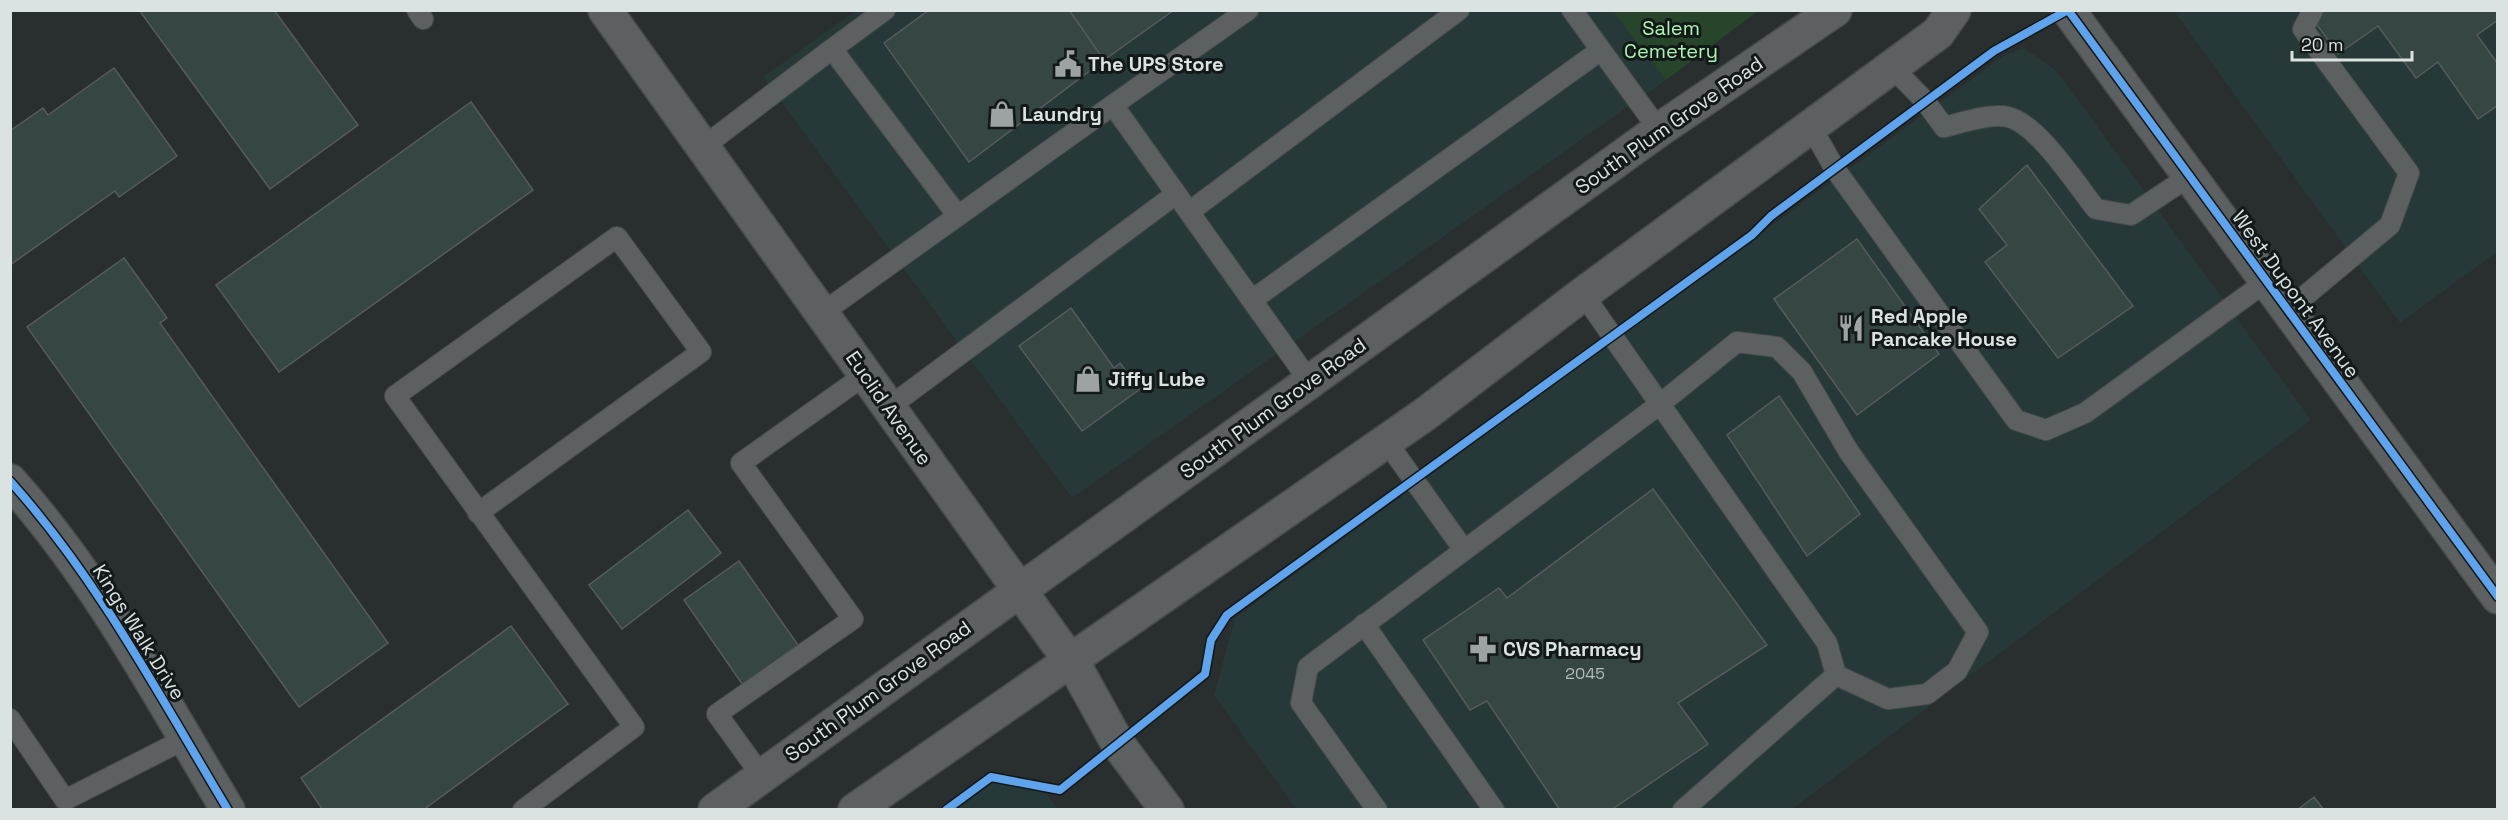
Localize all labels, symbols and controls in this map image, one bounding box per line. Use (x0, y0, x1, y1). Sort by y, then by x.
park label: Salem Cemetery (1624, 15, 1718, 64)
scale bar (2292, 24, 2412, 62)
text: 20 m (2301, 33, 2344, 56)
public building icon: The UPS Store (1053, 49, 1083, 79)
street label: South Plum Grove Road (1570, 50, 1768, 200)
place label: The UPS Store (1088, 51, 1224, 77)
shop icon: Laundry (987, 99, 1017, 129)
place label: Laundry (1022, 101, 1102, 127)
street label: West Dupont Avenue (2226, 205, 2366, 383)
place label: Red Apple Pancake House (1871, 303, 2017, 352)
restaurant icon: Red Apple Pancake House (1836, 313, 1866, 343)
street label: South Plum Grove Road (1175, 332, 1371, 484)
street label: Euclid Avenue (840, 346, 938, 470)
shop icon: Jiffy Lube (1073, 364, 1103, 394)
place label: Jiffy Lube (1108, 366, 1206, 392)
street label: Kings Walk Drive (87, 559, 191, 705)
street label: South Plum Grove Road (780, 615, 976, 767)
pharmacy icon: CVS Pharmacy (1468, 634, 1498, 664)
place label: CVS Pharmacy (1503, 636, 1641, 662)
house number: 2045 (1565, 663, 1605, 684)

